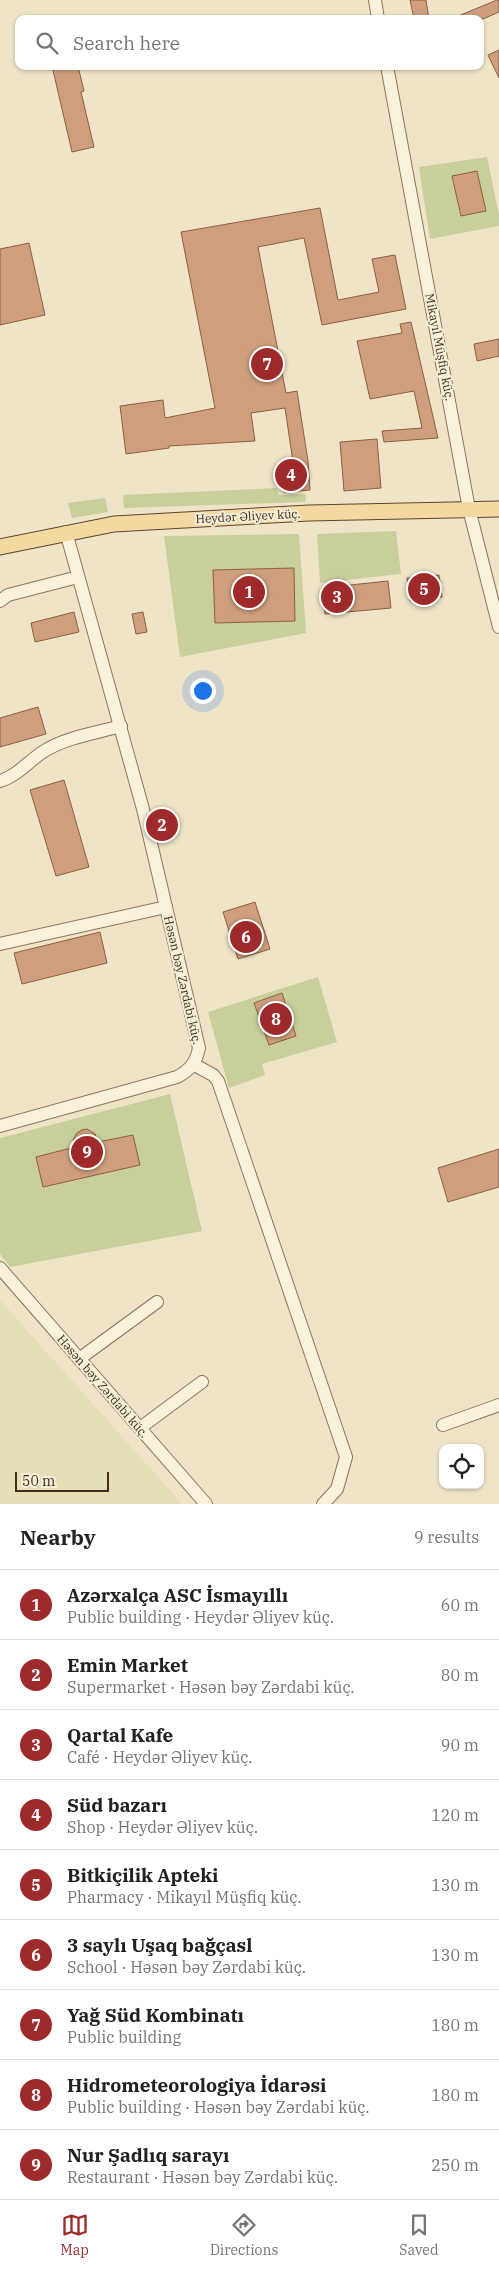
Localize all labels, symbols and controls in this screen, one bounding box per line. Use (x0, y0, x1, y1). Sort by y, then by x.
search box (15, 15, 484, 70)
icon: search (33, 29, 61, 57)
text: Search here (73, 31, 180, 55)
street label: Mikayıl Müşfiq küç. (422, 292, 458, 402)
pin: 7 (251, 345, 283, 383)
pin: 4 (275, 456, 307, 494)
street label: Heydər Əliyev küç. (195, 506, 301, 526)
pin: 5 (408, 570, 440, 608)
pin: 1 (233, 573, 265, 611)
pin: 3 (321, 578, 353, 616)
your location (190, 678, 216, 704)
pin: 2 (146, 806, 178, 844)
street label: Həsən bəy Zərdabi küç. (161, 914, 205, 1046)
pin: 6 (230, 918, 262, 956)
pin: 8 (260, 1000, 292, 1038)
pin: 9 (71, 1133, 103, 1171)
street label: Həsən bəy Zərdabi küç. (54, 1331, 152, 1441)
map controls (439, 1444, 484, 1489)
button: locate (439, 1444, 484, 1489)
scale bar (15, 1469, 109, 1492)
text: 50 m (22, 1472, 55, 1490)
text: Nearby (20, 1523, 96, 1551)
text: 9 results (414, 1527, 479, 1547)
text: Azərxalça ASC İsmayıllı (67, 1583, 288, 1607)
text: 1 (31, 1595, 41, 1615)
text: 60 m (441, 1595, 479, 1615)
text: Public building · Heydər Əliyev küç. (67, 1607, 334, 1627)
text: Emin Market (67, 1653, 188, 1677)
text: 2 (31, 1665, 41, 1685)
text: 80 m (441, 1665, 479, 1685)
text: Supermarket · Həsən bəy Zərdabi küç. (67, 1677, 355, 1697)
text: Qartal Kafe (67, 1723, 173, 1747)
text: 3 (31, 1735, 41, 1755)
text: 90 m (441, 1735, 479, 1755)
text: Café · Heydər Əliyev küç. (67, 1747, 253, 1767)
text: Süd bazarı (67, 1793, 167, 1817)
text: 4 (31, 1805, 41, 1825)
text: 120 m (431, 1805, 479, 1825)
text: Shop · Heydər Əliyev küç. (67, 1817, 258, 1837)
text: Bitkiçilik Apteki (67, 1863, 218, 1887)
text: 5 (31, 1875, 41, 1895)
text: 130 m (431, 1875, 479, 1895)
text: Pharmacy · Mikayıl Müşfiq küç. (67, 1887, 302, 1907)
text: 3 saylı Uşaq bağçasl (67, 1933, 252, 1957)
text: 6 (31, 1945, 41, 1965)
text: 130 m (431, 1945, 479, 1965)
text: School · Həsən bəy Zərdabi küç. (67, 1957, 306, 1977)
text: Yağ Süd Kombinatı (67, 2003, 244, 2027)
text: 7 (31, 2015, 41, 2035)
text: 180 m (431, 2015, 479, 2035)
text: Public building (67, 2027, 181, 2047)
text: Hidrometeorologiya İdarəsi (67, 2073, 326, 2097)
text: 8 (31, 2085, 41, 2105)
text: 180 m (431, 2085, 479, 2105)
text: Public building · Həsən bəy Zərdabi küç. (67, 2097, 370, 2117)
text: Nur Şadlıq sarayı (67, 2143, 229, 2167)
text: 9 (31, 2155, 41, 2175)
text: 250 m (431, 2155, 479, 2175)
text: Restaurant · Həsən bəy Zərdabi küç. (67, 2167, 338, 2187)
tab: Map (61, 2211, 89, 2259)
tab: Directions (210, 2211, 278, 2259)
tab: Saved (399, 2211, 438, 2259)

